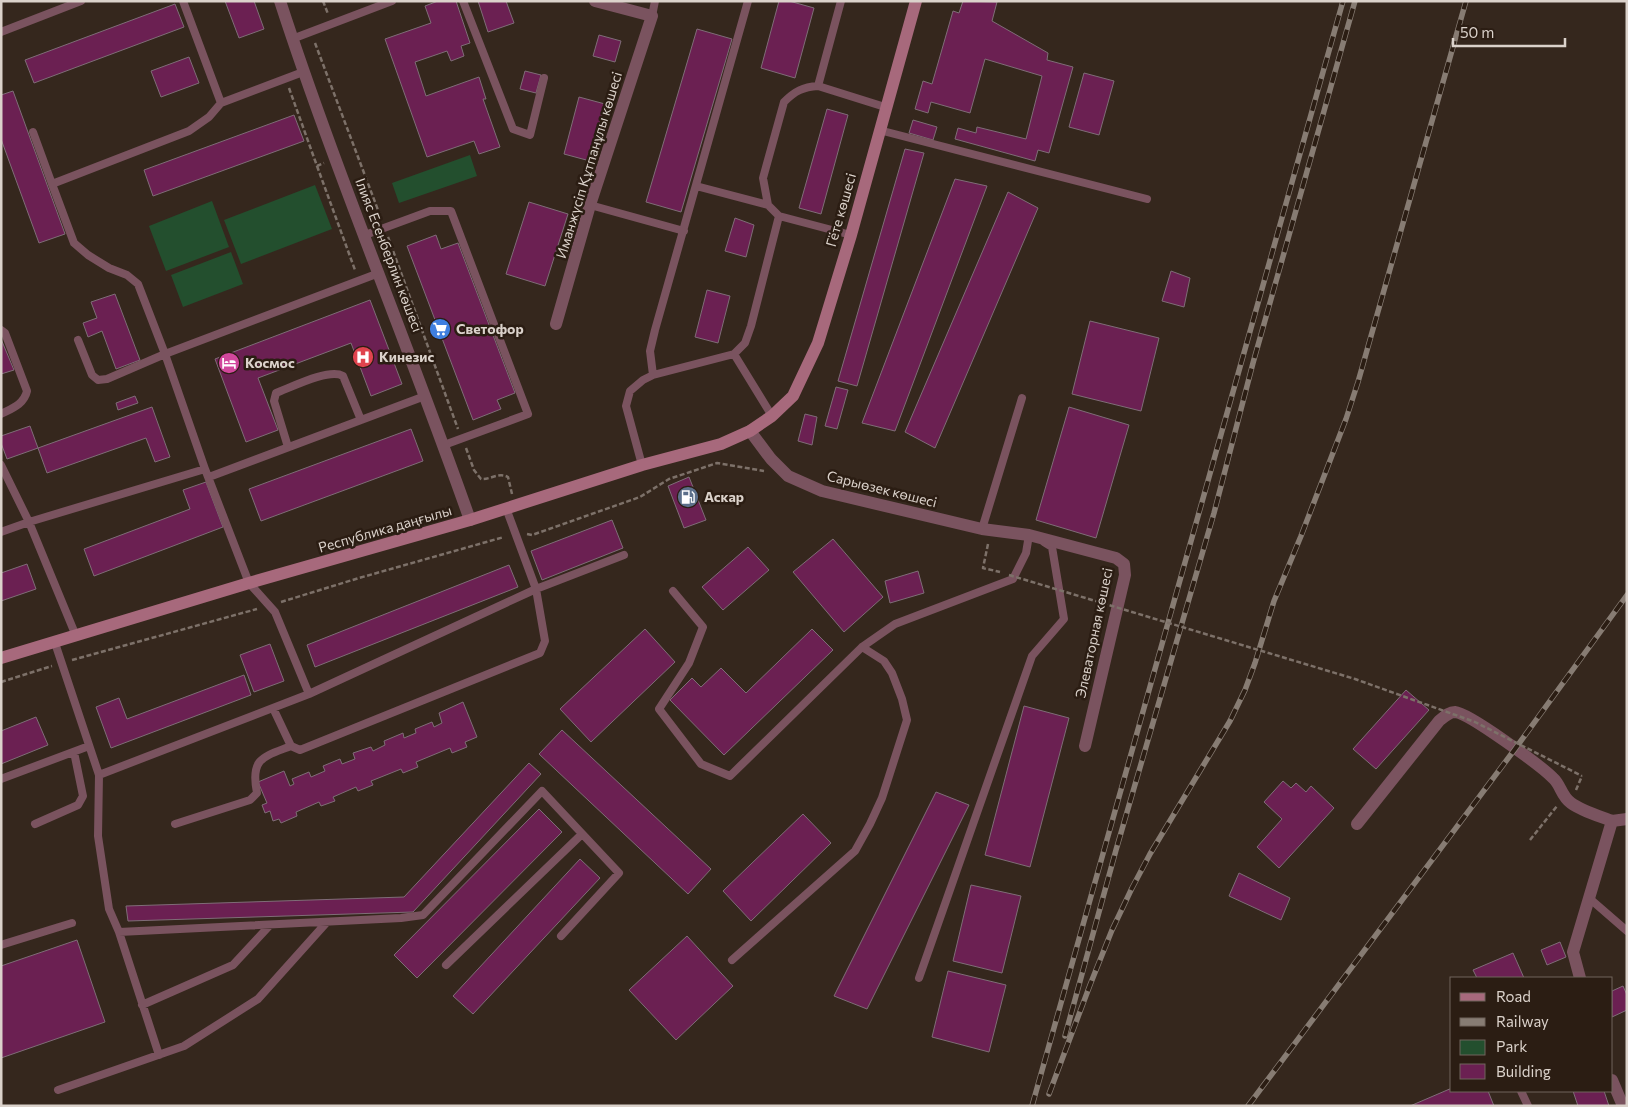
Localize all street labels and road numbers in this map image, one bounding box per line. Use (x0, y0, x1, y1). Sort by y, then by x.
street label: Иманжүсіп Құтпанұлы көшесі (552, 69, 625, 260)
street label: Гёте көшесі (822, 171, 859, 249)
street label: Ілияс Есенберлин көшесі (352, 175, 427, 334)
street label: Сарыөзек көшесі (825, 467, 939, 510)
street label: Республика даңғылы (316, 501, 454, 556)
street label: Элеваторная көшесі (1071, 566, 1116, 700)

